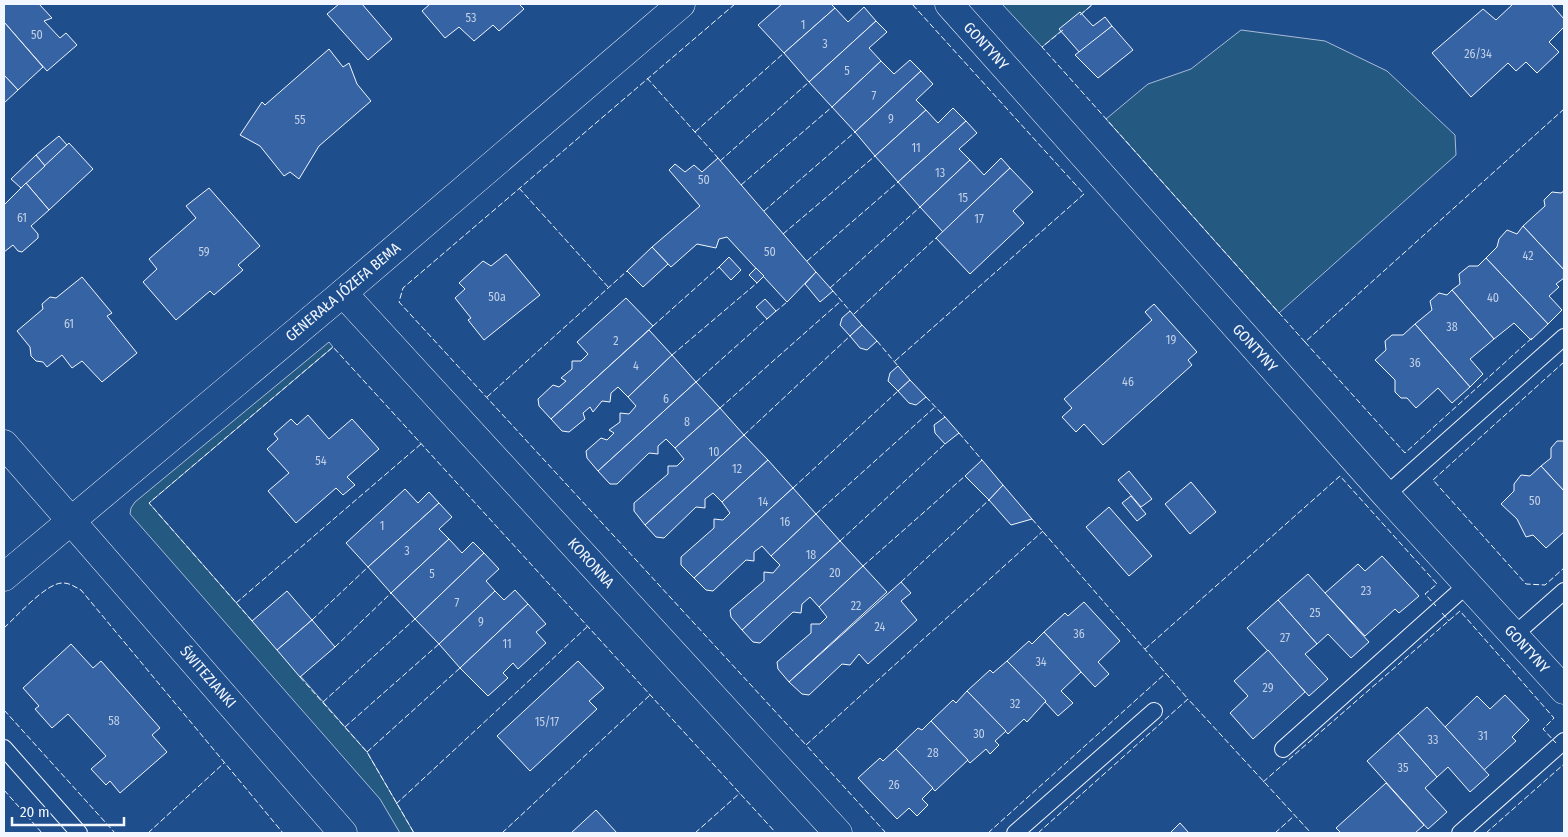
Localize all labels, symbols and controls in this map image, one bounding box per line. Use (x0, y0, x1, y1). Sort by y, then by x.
house number: 53 (466, 11, 476, 25)
house number: 1 (801, 18, 805, 32)
street label: GONTYNY (960, 18, 1012, 74)
house number: 50 (31, 28, 43, 42)
house number: 3 (822, 37, 828, 51)
house number: 26/34 (1464, 47, 1492, 61)
house number: 5 (844, 64, 850, 78)
house number: 7 (872, 89, 877, 103)
house number: 9 (888, 112, 894, 126)
house number: 55 (295, 113, 306, 127)
house number: 11 (911, 141, 921, 155)
house number: 13 (935, 166, 945, 180)
house number: 50 (698, 173, 710, 187)
house number: 15 (958, 191, 969, 205)
house number: 61 (17, 211, 27, 225)
house number: 17 (974, 212, 984, 226)
street label: GENERAŁA JÓZEFA BEMA (282, 239, 404, 345)
house number: 59 (198, 245, 210, 259)
house number: 50 (764, 245, 776, 259)
house number: 42 (1523, 249, 1533, 263)
house number: 50a (488, 290, 506, 304)
house number: 40 (1487, 291, 1499, 305)
house number: 61 (64, 317, 74, 331)
street label: GONTYNY (1229, 320, 1281, 376)
house number: 38 (1446, 320, 1458, 334)
house number: 19 (1166, 333, 1176, 347)
house number: 2 (613, 334, 619, 348)
house number: 36 (1409, 356, 1421, 370)
house number: 4 (633, 359, 639, 373)
house number: 46 (1122, 375, 1134, 389)
house number: 6 (663, 392, 669, 406)
house number: 8 (684, 415, 690, 429)
house number: 10 (709, 445, 719, 459)
house number: 54 (315, 454, 327, 468)
house number: 12 (732, 462, 742, 476)
house number: 50 (1529, 494, 1541, 508)
house number: 14 (758, 495, 768, 509)
house number: 16 (780, 515, 790, 529)
house number: 1 (380, 519, 384, 533)
street label: KORONNA (564, 534, 618, 592)
house number: 3 (404, 544, 410, 558)
house number: 18 (806, 548, 816, 562)
house number: 20 (829, 566, 841, 580)
house number: 5 (429, 567, 435, 581)
house number: 23 (1361, 584, 1371, 598)
house number: 7 (455, 596, 460, 610)
house number: 22 (851, 599, 861, 613)
house number: 25 (1310, 606, 1321, 620)
house number: 9 (478, 615, 484, 629)
house number: 24 (875, 620, 886, 634)
street label: GONTYNY (1501, 621, 1553, 677)
house number: 36 (1073, 627, 1085, 641)
house number: 27 (1280, 631, 1290, 645)
house number: 11 (502, 637, 512, 651)
street label: ŚWITEZIANKI (176, 642, 240, 712)
house number: 34 (1035, 655, 1047, 669)
house number: 29 (1262, 681, 1274, 695)
house number: 32 (1010, 697, 1020, 711)
house number: 58 (108, 714, 120, 728)
house number: 15/17 (535, 715, 559, 729)
house number: 30 (973, 727, 985, 741)
house number: 31 (1478, 729, 1488, 743)
house number: 33 (1428, 733, 1438, 747)
house number: 28 (927, 746, 939, 760)
house number: 35 (1398, 761, 1409, 775)
house number: 26 (888, 778, 900, 792)
scale bar (12, 794, 125, 826)
text: 20 m (20, 803, 50, 821)

